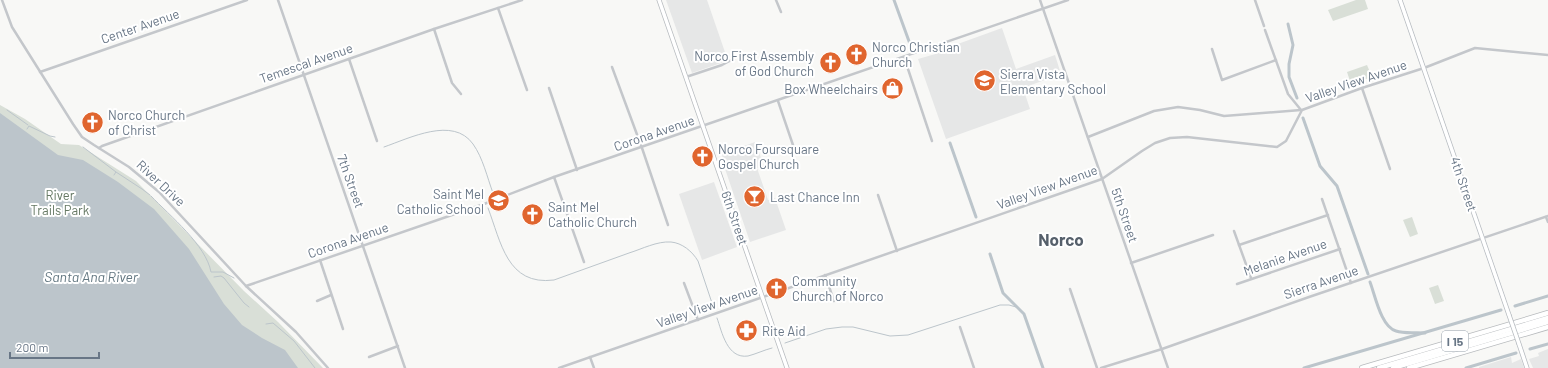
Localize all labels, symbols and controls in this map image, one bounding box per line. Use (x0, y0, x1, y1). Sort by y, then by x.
street label: Center Avenue (99, 5, 181, 47)
place label: Norco Christian Church (872, 39, 960, 70)
street label: Temescal Avenue (257, 40, 355, 86)
church icon: Norco Christian Church (843, 41, 869, 67)
place label: Norco First Assembly of God Church (694, 48, 814, 79)
church icon: Norco First Assembly of God Church (817, 50, 843, 76)
street label: Valley View Avenue (1303, 56, 1409, 106)
place label: Sierra Vista Elementary School (1000, 66, 1106, 97)
school or university icon: Sierra Vista Elementary School (971, 68, 997, 94)
shop icon: Box Wheelchairs (880, 76, 906, 102)
place label: Box Wheelchairs (784, 81, 878, 97)
place label: Norco Church of Christ (108, 107, 185, 138)
church icon: Norco Church of Christ (80, 109, 106, 135)
street label: Corona Avenue (612, 112, 697, 154)
place label: Norco Foursquare Gospel Church (718, 141, 819, 172)
church icon: Norco Foursquare Gospel Church (689, 143, 715, 169)
street label: 7th Street (334, 152, 368, 210)
street label: 4th Street (1447, 154, 1481, 214)
street label: River Drive (133, 157, 189, 210)
street label: Valley View Avenue (994, 161, 1100, 213)
bar icon: Last Chance Inn (742, 184, 768, 210)
place label: Saint Mel Catholic School (397, 186, 484, 217)
street label: 5th Street (1108, 186, 1142, 244)
park label: River Trails Park (31, 187, 90, 218)
school or university icon: Saint Mel Catholic School (486, 188, 512, 214)
street label: 6th Street (718, 189, 752, 247)
place label: Last Chance Inn (770, 189, 860, 205)
place label: Saint Mel Catholic Church (548, 199, 637, 230)
church icon: Saint Mel Catholic Church (519, 201, 545, 227)
street label: Corona Avenue (306, 219, 391, 261)
district label: Norco (1038, 229, 1084, 249)
street label: Melanie Avenue (1241, 235, 1329, 279)
street label: Sierra Avenue (1282, 262, 1360, 302)
water label: Santa Ana River (44, 268, 139, 285)
place label: Community Church of Norco (792, 273, 883, 304)
church icon: Community Church of Norco (764, 275, 790, 301)
street label: Valley View Avenue (654, 281, 760, 331)
pharmacy icon: Rite Aid (734, 318, 760, 344)
place label: Rite Aid (762, 323, 806, 339)
road number: I 15 (1442, 331, 1468, 351)
scale bar (10, 334, 99, 360)
text: 200 m (16, 340, 48, 354)

